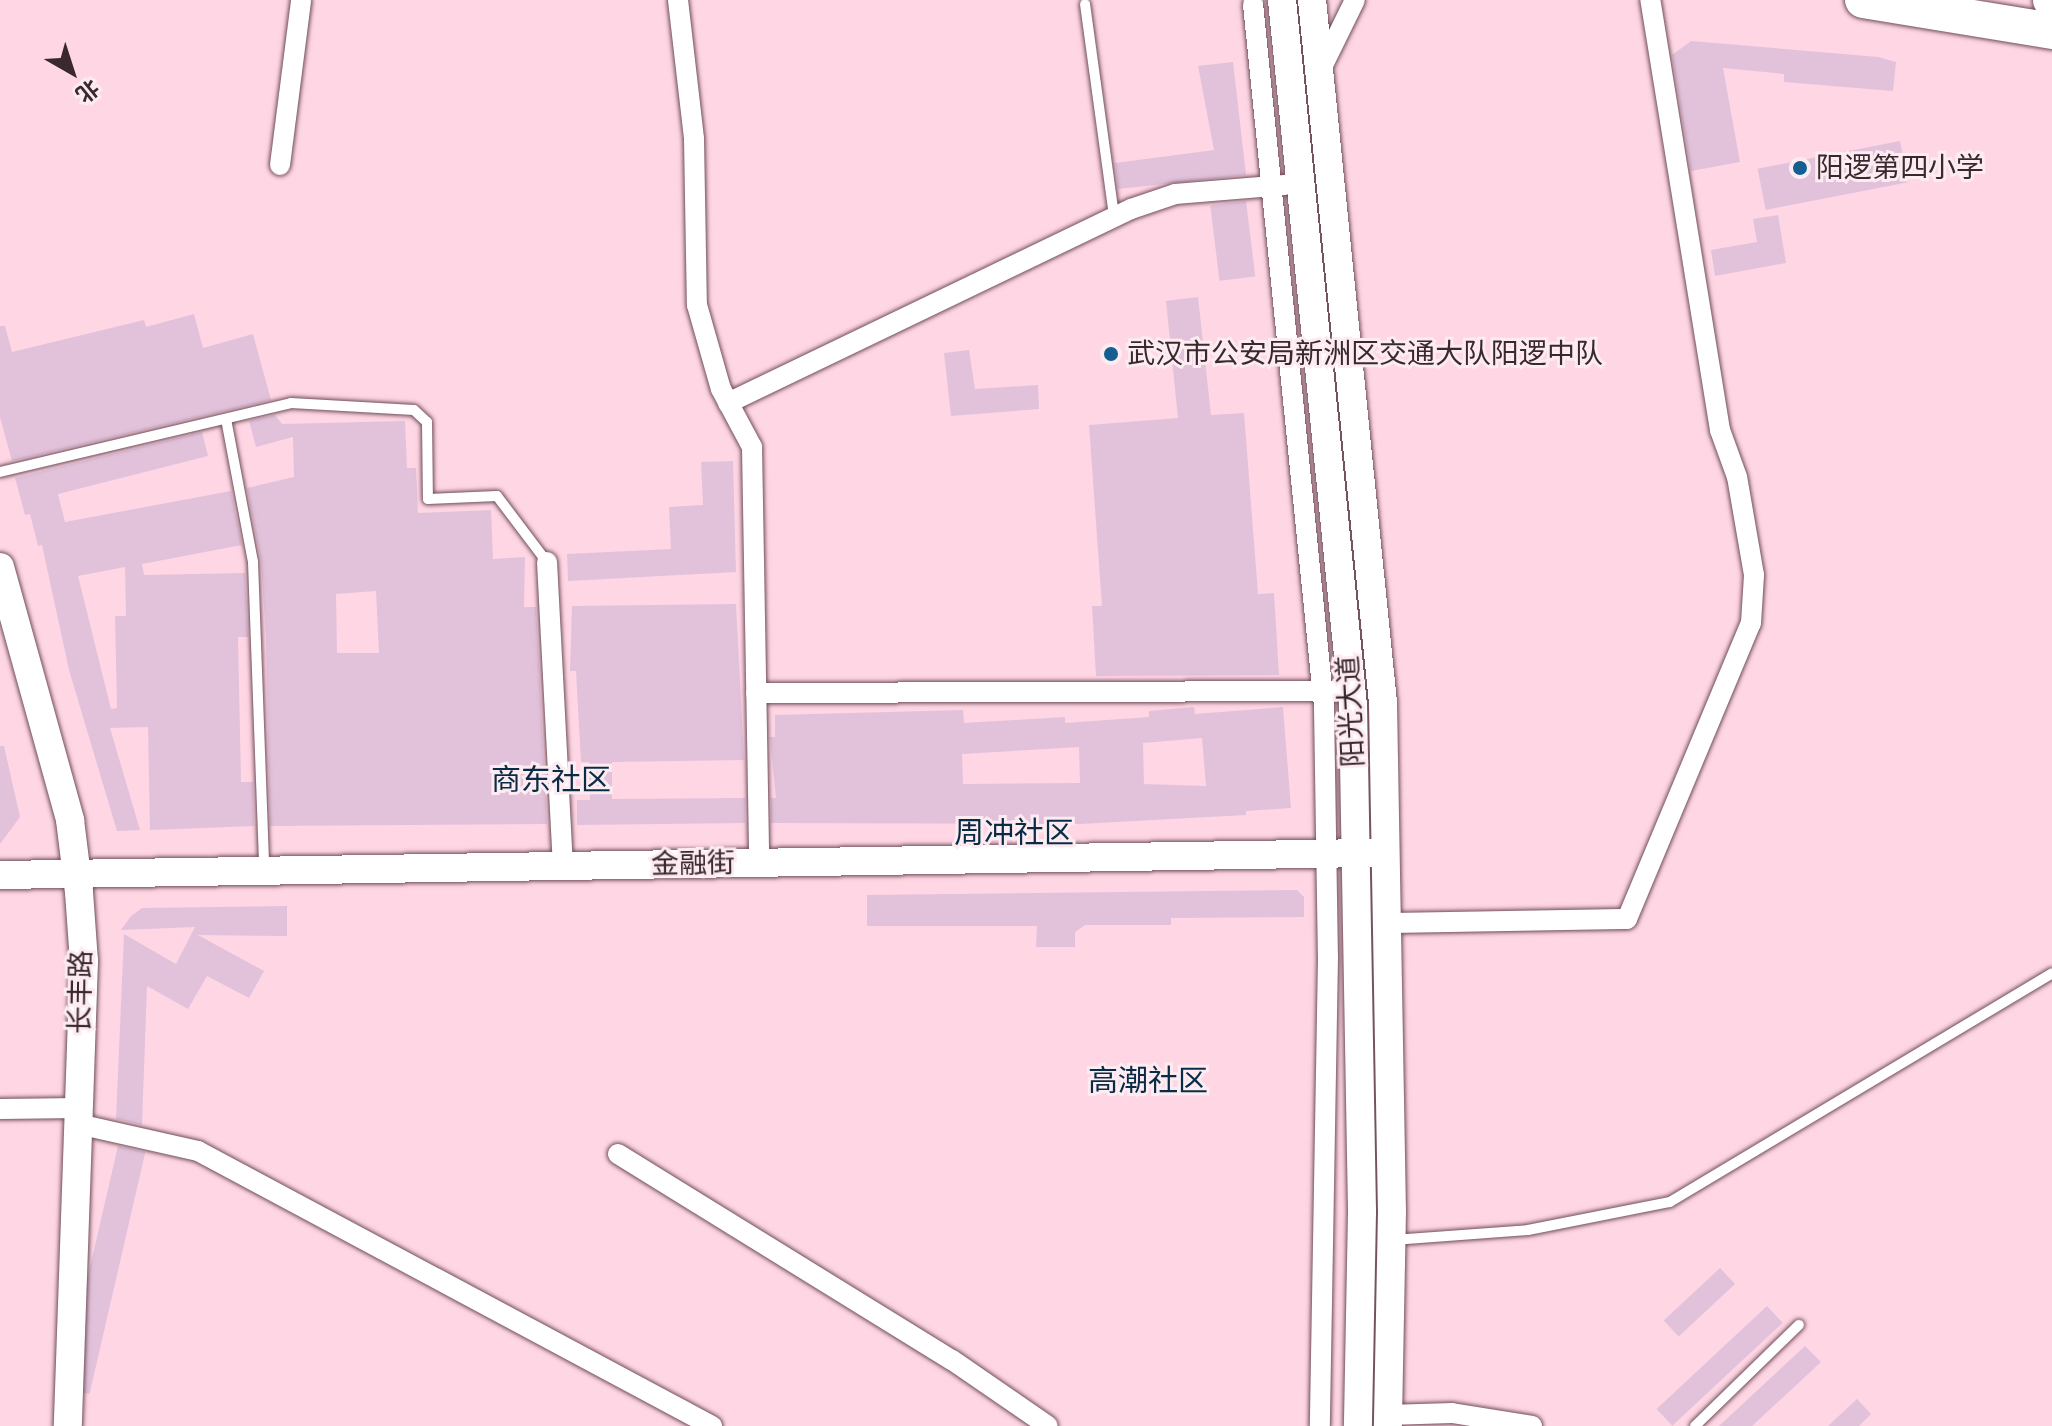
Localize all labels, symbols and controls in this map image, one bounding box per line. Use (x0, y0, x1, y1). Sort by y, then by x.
north arrow (32, 32, 112, 112)
text: 北 (71, 74, 104, 108)
place label: 阳逻第四小学 (1816, 151, 1984, 185)
marker: 阳逻第四小学 (1791, 159, 1809, 177)
place label: 武汉市公安局新洲区交通大队阳逻中队 (1127, 337, 1603, 371)
marker: 武汉市公安局新洲区交通大队阳逻中队 (1102, 345, 1120, 363)
street label: 阳光大道 (1331, 654, 1371, 768)
district label: 商东社区 (491, 762, 611, 798)
district label: 周冲社区 (954, 815, 1074, 851)
street label: 金融街 (651, 846, 735, 882)
street label: 长丰路 (63, 950, 99, 1034)
district label: 高潮社区 (1088, 1063, 1208, 1099)

